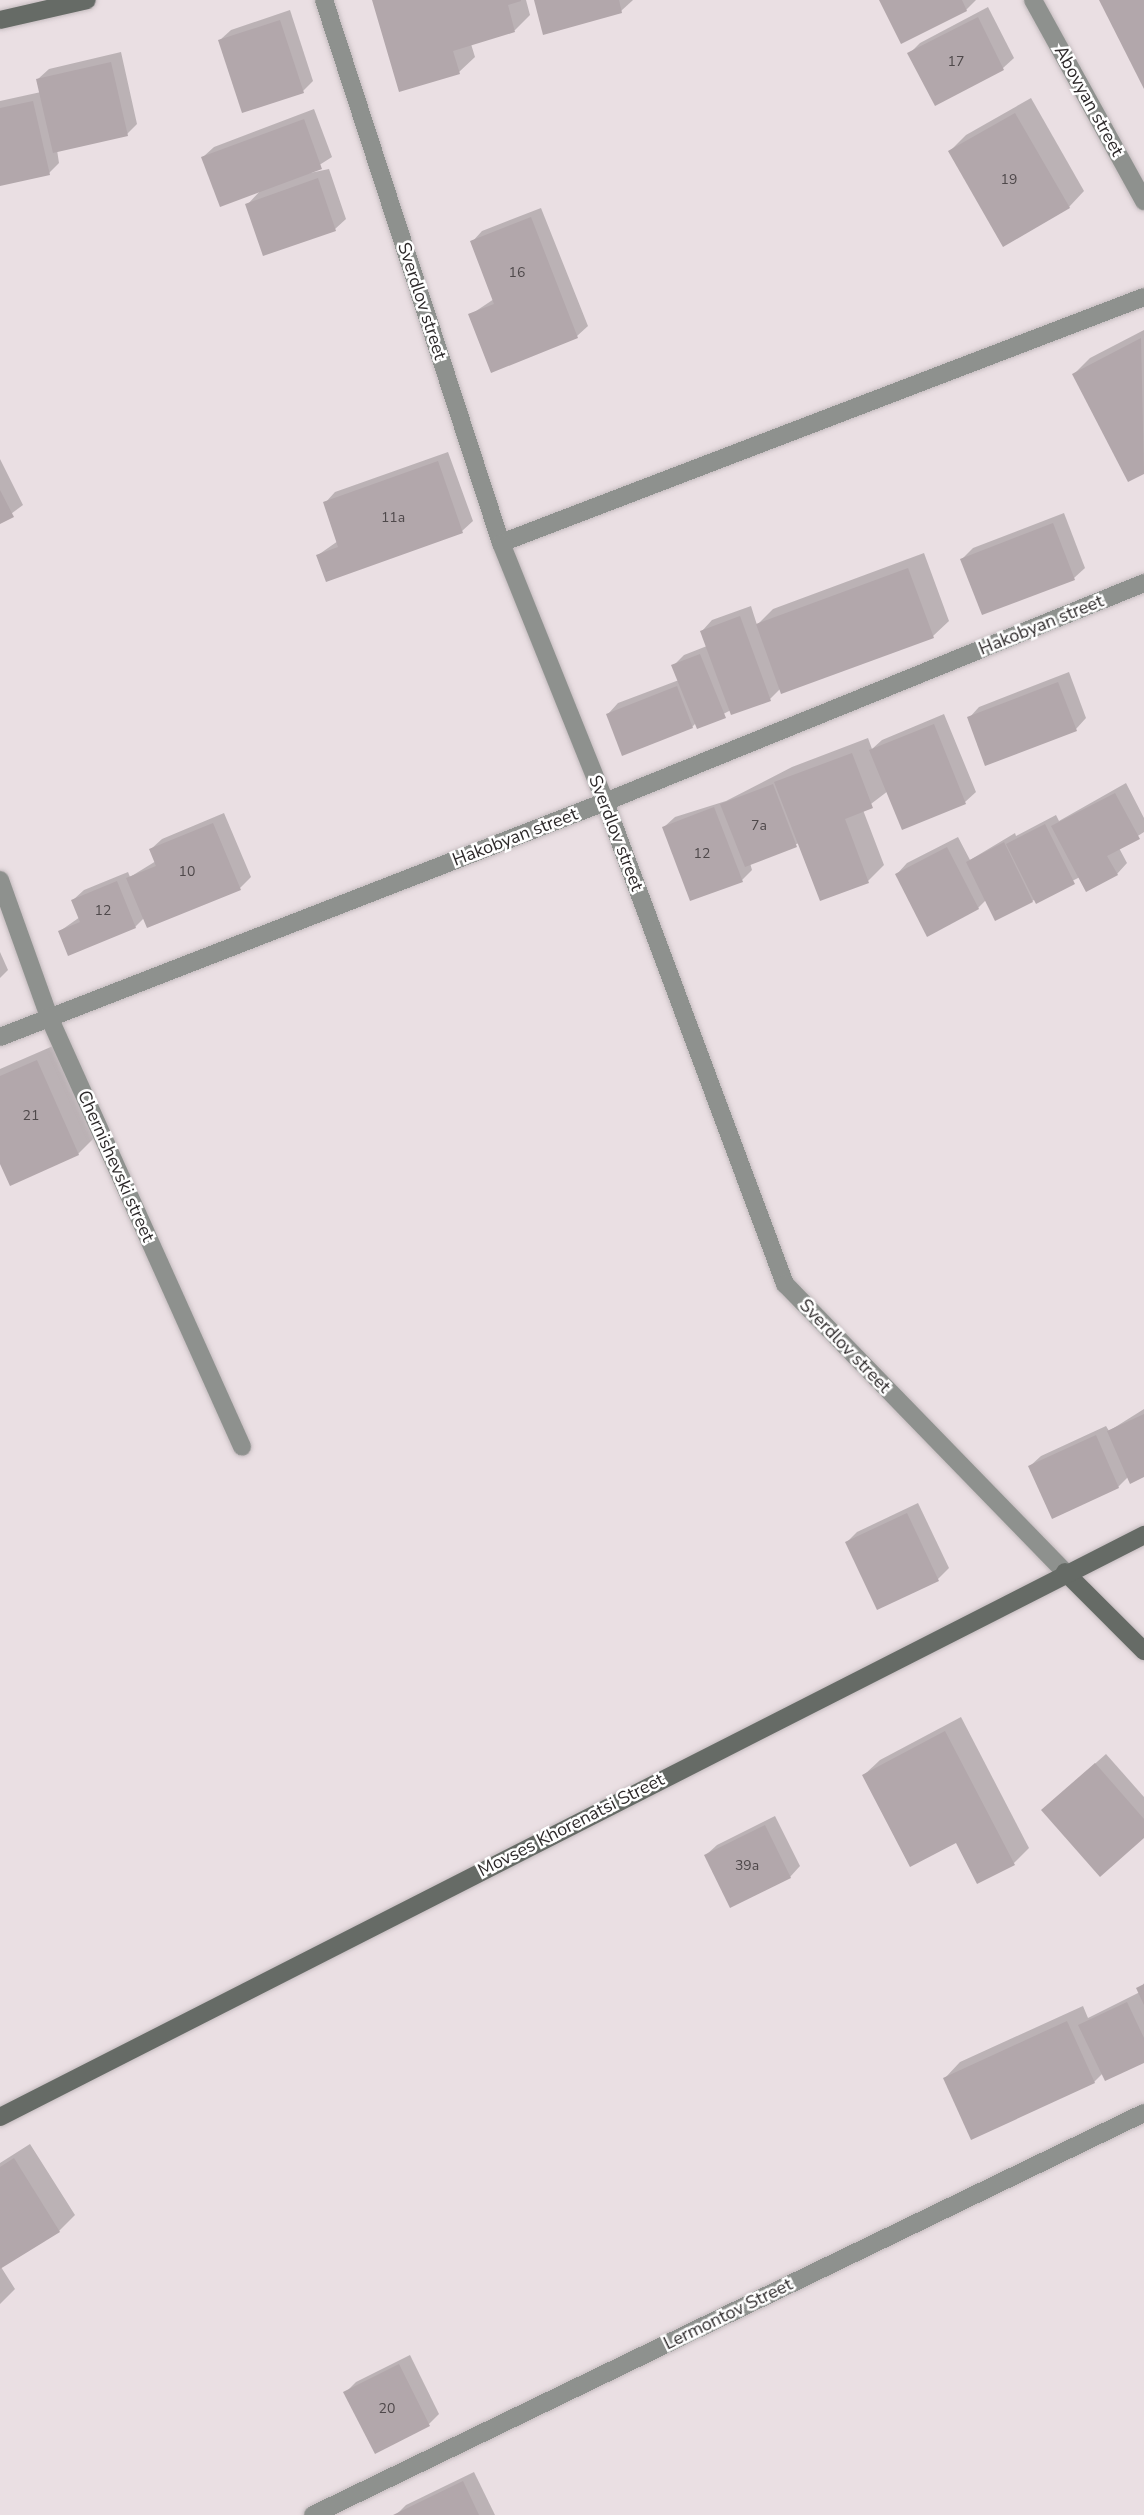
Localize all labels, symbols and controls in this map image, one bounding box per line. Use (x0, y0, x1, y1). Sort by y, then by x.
street label: Abovyan street (1050, 42, 1128, 160)
house number: 17 (948, 54, 964, 70)
house number: 19 (1001, 172, 1017, 188)
street label: Sverdlov street (393, 240, 451, 362)
house number: 16 (509, 265, 525, 281)
house number: 11a (381, 510, 405, 526)
street label: Hakobyan street (976, 590, 1106, 660)
street label: Sverdlov street (584, 772, 648, 894)
street label: Hakobyan street (449, 803, 581, 871)
house number: 7a (751, 818, 767, 834)
house number: 12 (694, 846, 710, 862)
house number: 10 (179, 864, 195, 880)
house number: 12 (95, 903, 111, 919)
street label: Chernishevski street (73, 1087, 159, 1245)
house number: 21 (23, 1108, 39, 1124)
street label: Sverdlov street (795, 1295, 895, 1397)
street label: Movses Khorenatsi Street (474, 1769, 668, 1881)
house number: 39a (735, 1858, 759, 1874)
street label: Lermontov Street (660, 2274, 796, 2354)
house number: 20 (379, 2401, 395, 2417)

